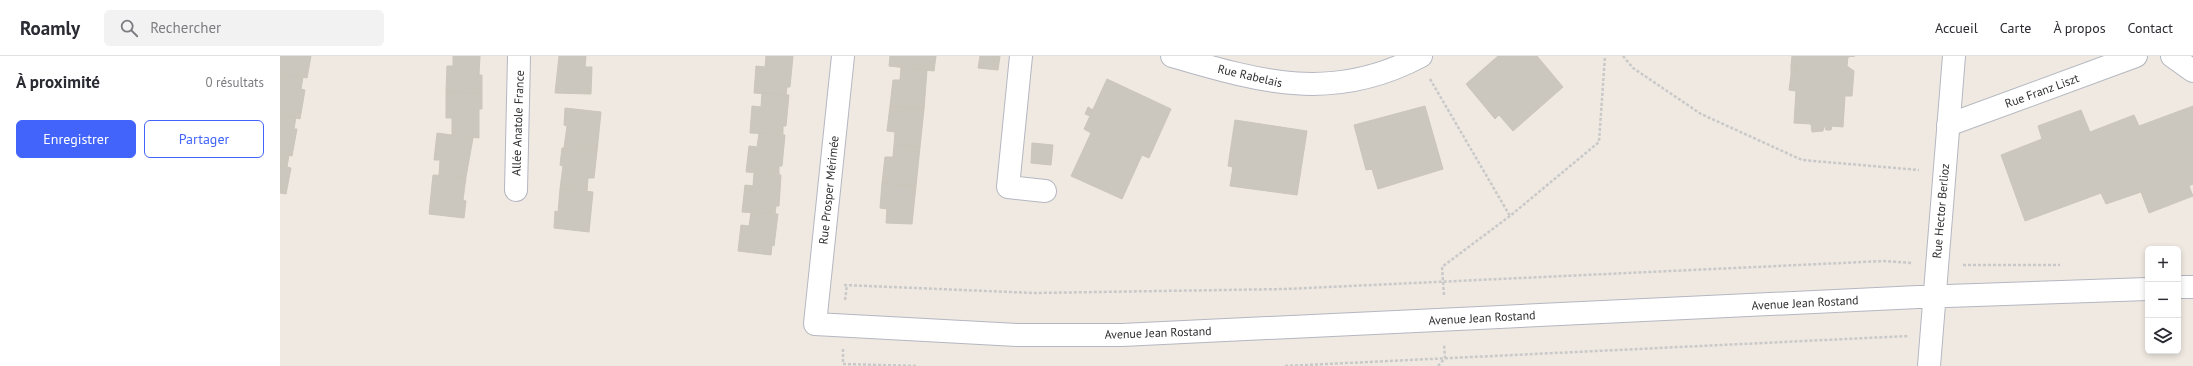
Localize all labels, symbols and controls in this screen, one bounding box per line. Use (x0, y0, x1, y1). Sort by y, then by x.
search box (104, 10, 384, 46)
text: Roamly (20, 16, 80, 40)
icon: search (118, 17, 140, 39)
text: Rechercher (150, 18, 221, 37)
text: Accueil (1935, 19, 1978, 37)
text: Carte (2000, 19, 2031, 37)
text: À propos (2053, 19, 2106, 37)
text: Contact (2128, 19, 2173, 37)
street label: Rue Rabelais (1216, 61, 1284, 90)
street label: Allée Anatole France (508, 70, 527, 176)
street label: Rue Franz Liszt (2003, 70, 2081, 111)
text: À proximité (16, 71, 100, 93)
text: 0 résultats (205, 74, 264, 91)
button: Enregistrer (16, 120, 136, 158)
button: Partager (144, 120, 264, 158)
street label: Rue Prosper Mérimée (815, 135, 842, 245)
street label: Rue Hector Berlioz (1929, 163, 1952, 259)
map controls (2145, 246, 2181, 354)
button: + (2145, 246, 2181, 282)
button: − (2145, 282, 2181, 318)
street label: Avenue Jean Rostand (1751, 292, 1859, 313)
street label: Avenue Jean Rostand (1428, 307, 1536, 328)
button: layers (2145, 318, 2181, 354)
street label: Avenue Jean Rostand (1104, 323, 1212, 342)

